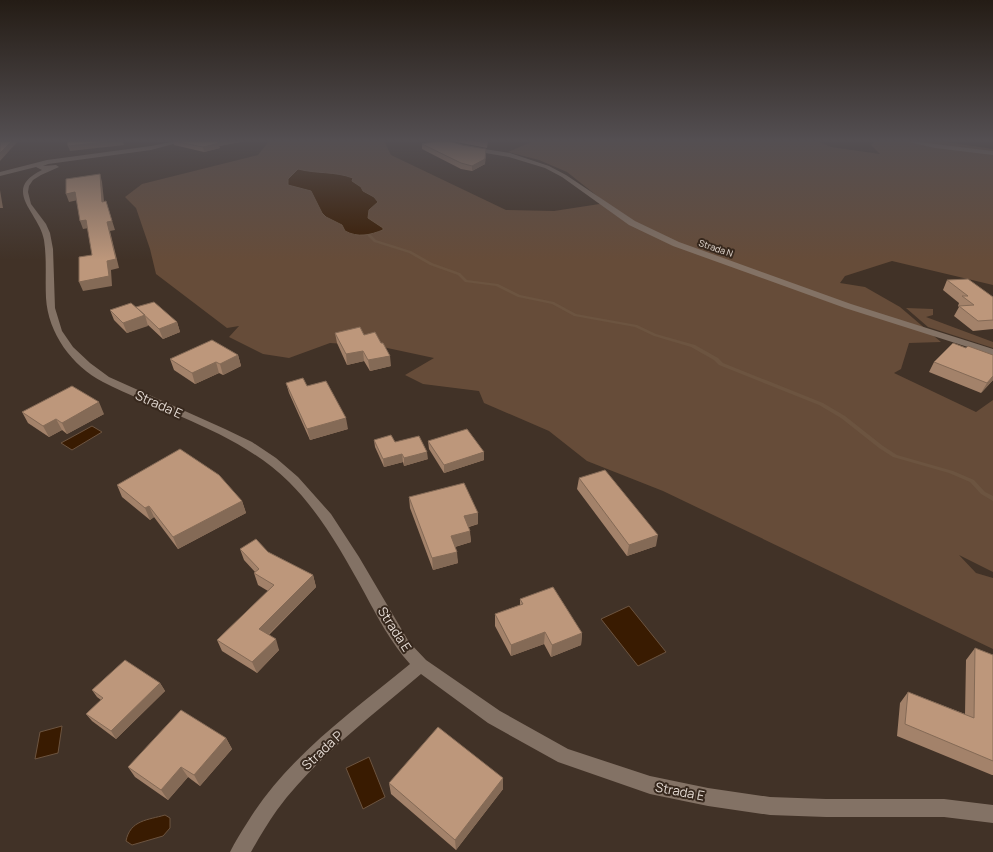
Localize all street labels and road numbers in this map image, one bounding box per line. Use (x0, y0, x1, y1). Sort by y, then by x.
street label: Strada N (697, 236, 735, 260)
street label: Strada E (133, 386, 185, 422)
street label: Strada E (374, 603, 416, 655)
street label: Strada P (297, 726, 347, 774)
street label: Strada E (654, 777, 706, 805)

